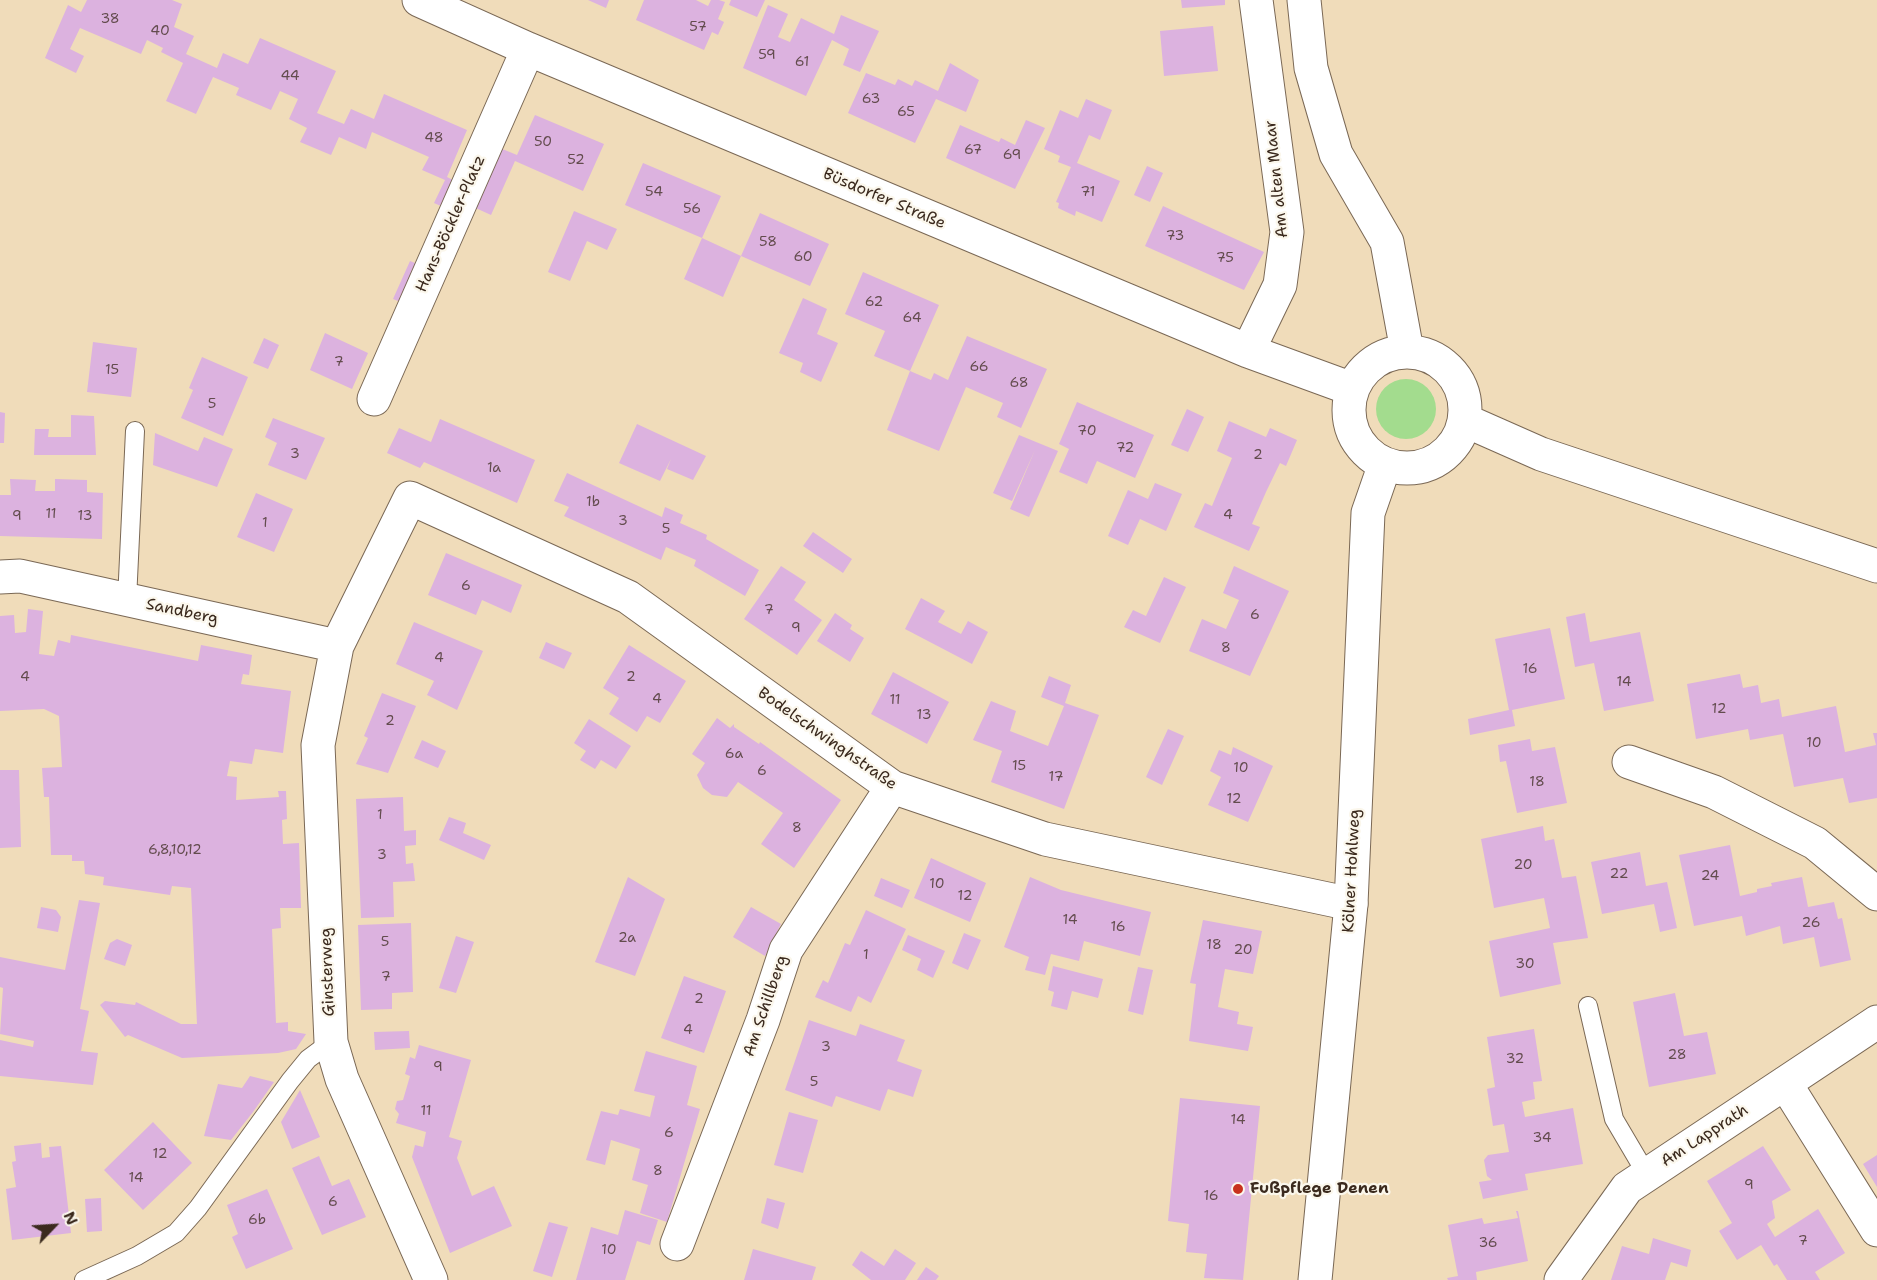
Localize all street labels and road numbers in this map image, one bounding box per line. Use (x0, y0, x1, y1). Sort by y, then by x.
street label: Am alten Maar (1261, 119, 1293, 239)
street label: Hans-Böckler-Platz (412, 153, 490, 295)
street label: Büsdorfer Straße (820, 165, 948, 233)
street label: Sandberg (144, 595, 220, 629)
street label: Bodelschwinghstraße (754, 684, 900, 794)
street label: Kölner Hohlweg (1339, 809, 1365, 933)
street label: Ginsterweg (317, 927, 339, 1017)
street label: Am Schillberg (740, 953, 792, 1059)
street label: Am Lapprath (1658, 1101, 1752, 1171)

